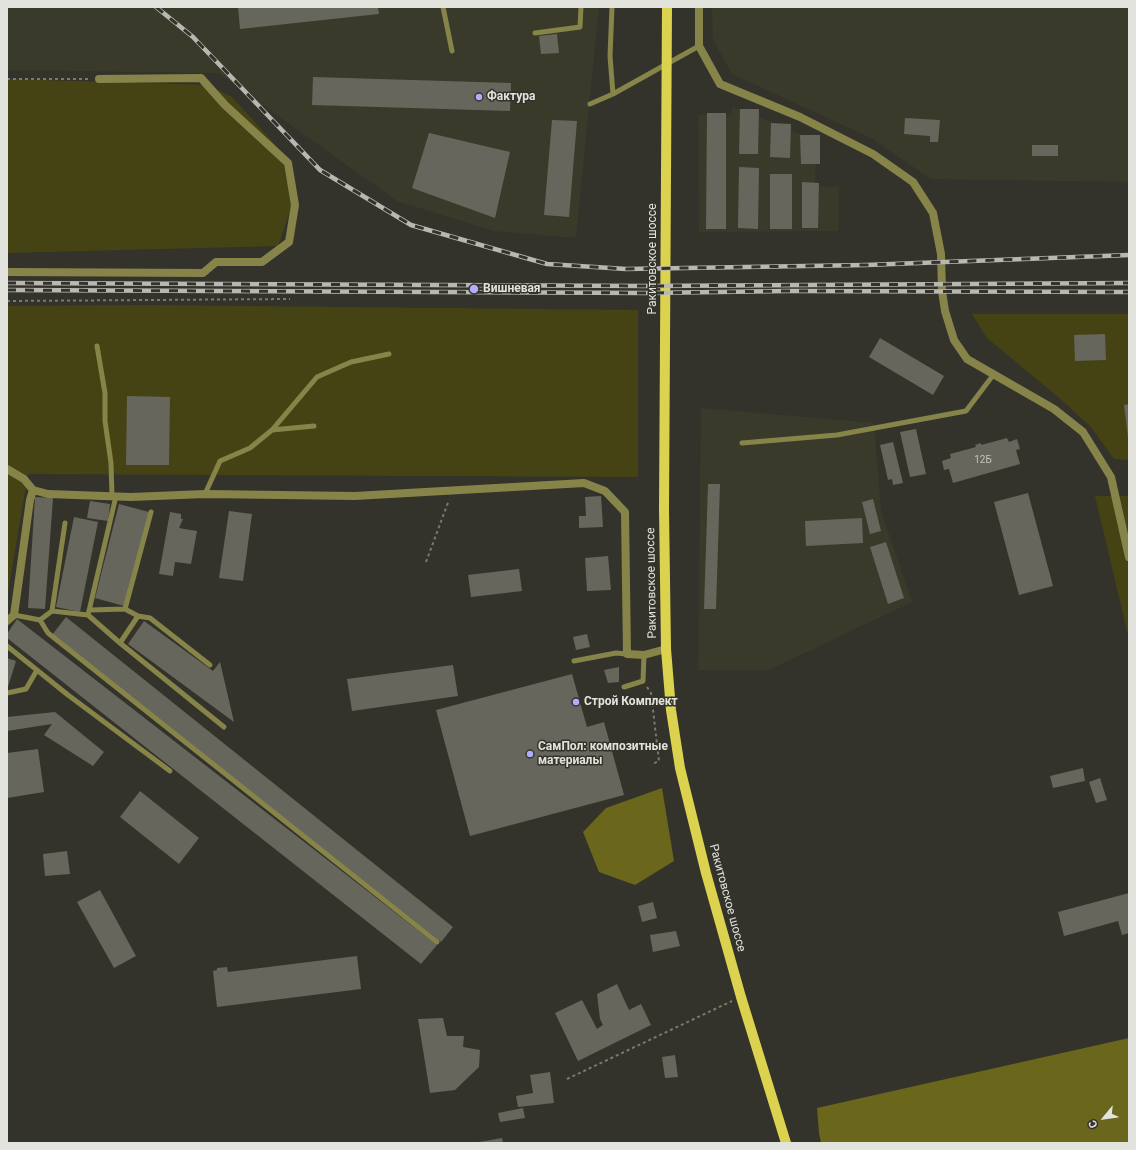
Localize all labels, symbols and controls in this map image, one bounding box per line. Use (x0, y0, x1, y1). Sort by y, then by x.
place label: Фактура (487, 90, 535, 104)
marker: Фактура (474, 92, 484, 102)
street label: Ракитовское шоссе (646, 204, 660, 314)
place label: Вишневая (483, 282, 541, 296)
marker: Вишневая (468, 283, 480, 295)
house number: 12Б (974, 454, 992, 466)
street label: Ракитовское шоссе (644, 527, 660, 639)
place label: Строй Комплект (584, 695, 678, 709)
marker: Строй Комплект (571, 697, 581, 707)
place label: СамПол: композитные материалы (538, 740, 668, 768)
marker: СамПол: композитные материалы (525, 749, 535, 759)
street label: Ракитовское шоссе (706, 843, 748, 953)
north arrow (1084, 1098, 1124, 1138)
text: С (1086, 1118, 1101, 1130)

